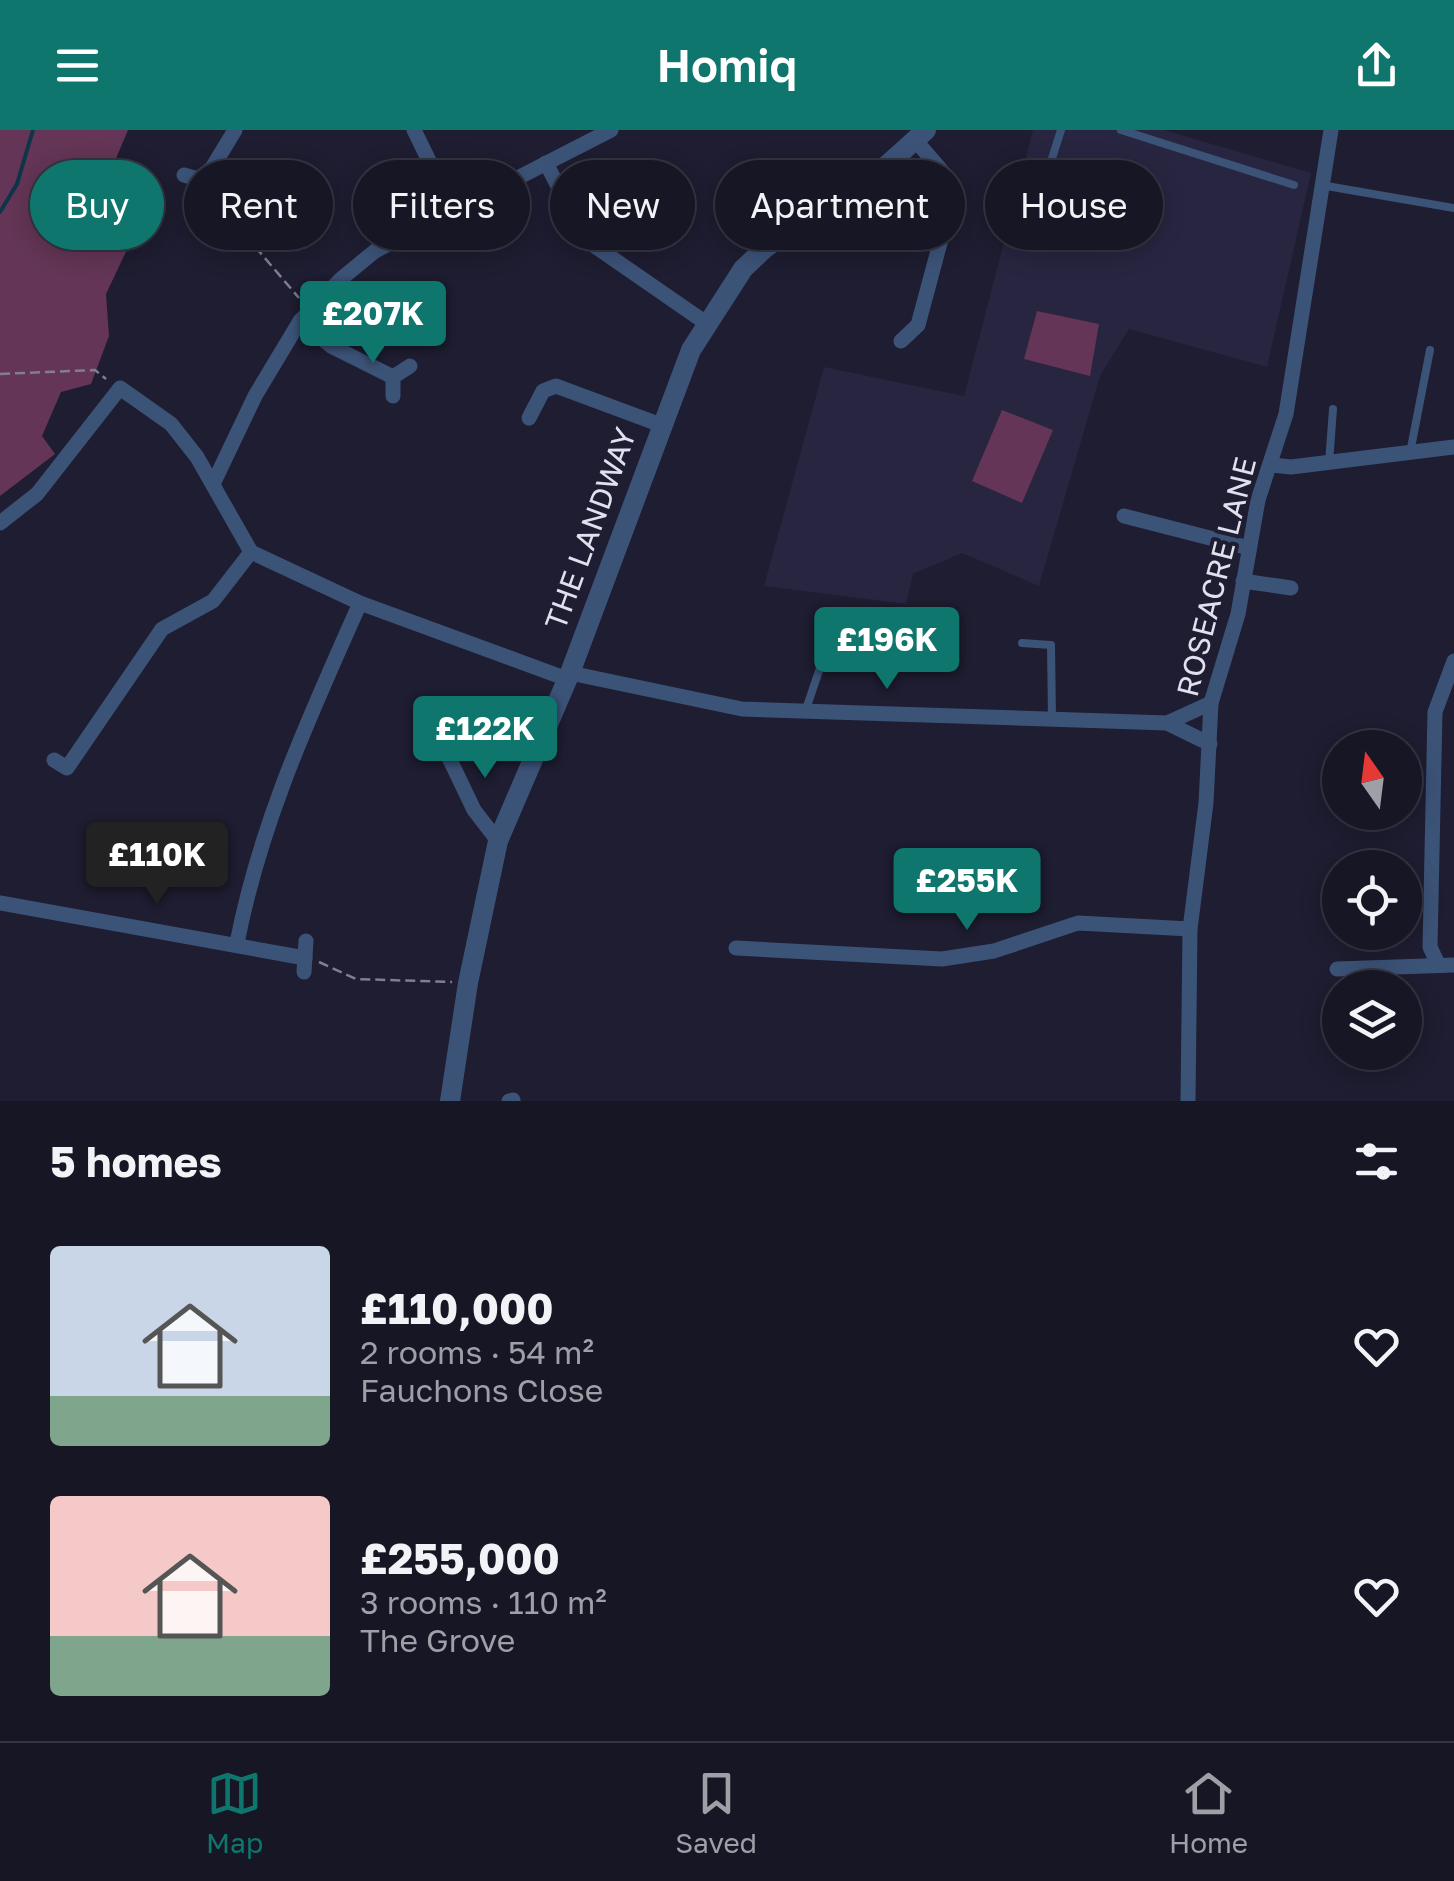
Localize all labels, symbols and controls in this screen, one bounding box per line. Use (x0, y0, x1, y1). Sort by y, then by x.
icon: menu (50, 38, 105, 93)
text: Homiq (657, 38, 797, 92)
icon: share (1349, 38, 1404, 93)
chip: Buy (30, 160, 164, 250)
chip: Rent (184, 160, 333, 250)
chip: Filters (353, 160, 530, 250)
chip: New (550, 160, 695, 250)
chip: Apartment (715, 160, 965, 250)
chip: House (985, 160, 1163, 250)
pin: £207K (303, 281, 443, 366)
text: £207K (322, 294, 424, 332)
street label: THE LANDWAY (537, 423, 643, 634)
street label: ROSEACRE LANE (1169, 453, 1263, 700)
pin: £196K (817, 607, 957, 692)
text: £196K (836, 620, 938, 658)
pin: £122K (415, 696, 555, 781)
text: £122K (435, 709, 535, 747)
north arrow (1322, 730, 1422, 830)
map controls (1322, 730, 1422, 1070)
pin: £110K (87, 822, 227, 907)
text: £110K (108, 835, 206, 873)
pin: £255K (897, 848, 1037, 933)
button: locate (1322, 850, 1422, 950)
text: £255K (916, 861, 1018, 899)
button: layers (1322, 970, 1422, 1070)
icon: filters (1349, 1134, 1404, 1189)
text: 5 homes (50, 1136, 222, 1186)
text: £110,000 (360, 1283, 554, 1333)
icon: home (130, 1286, 250, 1406)
icon: heart (1349, 1319, 1404, 1374)
text: 2 rooms · 54 m² (360, 1333, 594, 1371)
text: Fauchons Close (360, 1371, 603, 1409)
text: £255,000 (360, 1533, 560, 1583)
icon: home (130, 1536, 250, 1656)
icon: heart (1349, 1569, 1404, 1624)
text: 3 rooms · 110 m² (360, 1583, 607, 1621)
text: The Grove (360, 1621, 515, 1659)
tab: Map (206, 1766, 263, 1859)
tab: Saved (675, 1766, 757, 1859)
tab: Home (1169, 1766, 1248, 1859)

